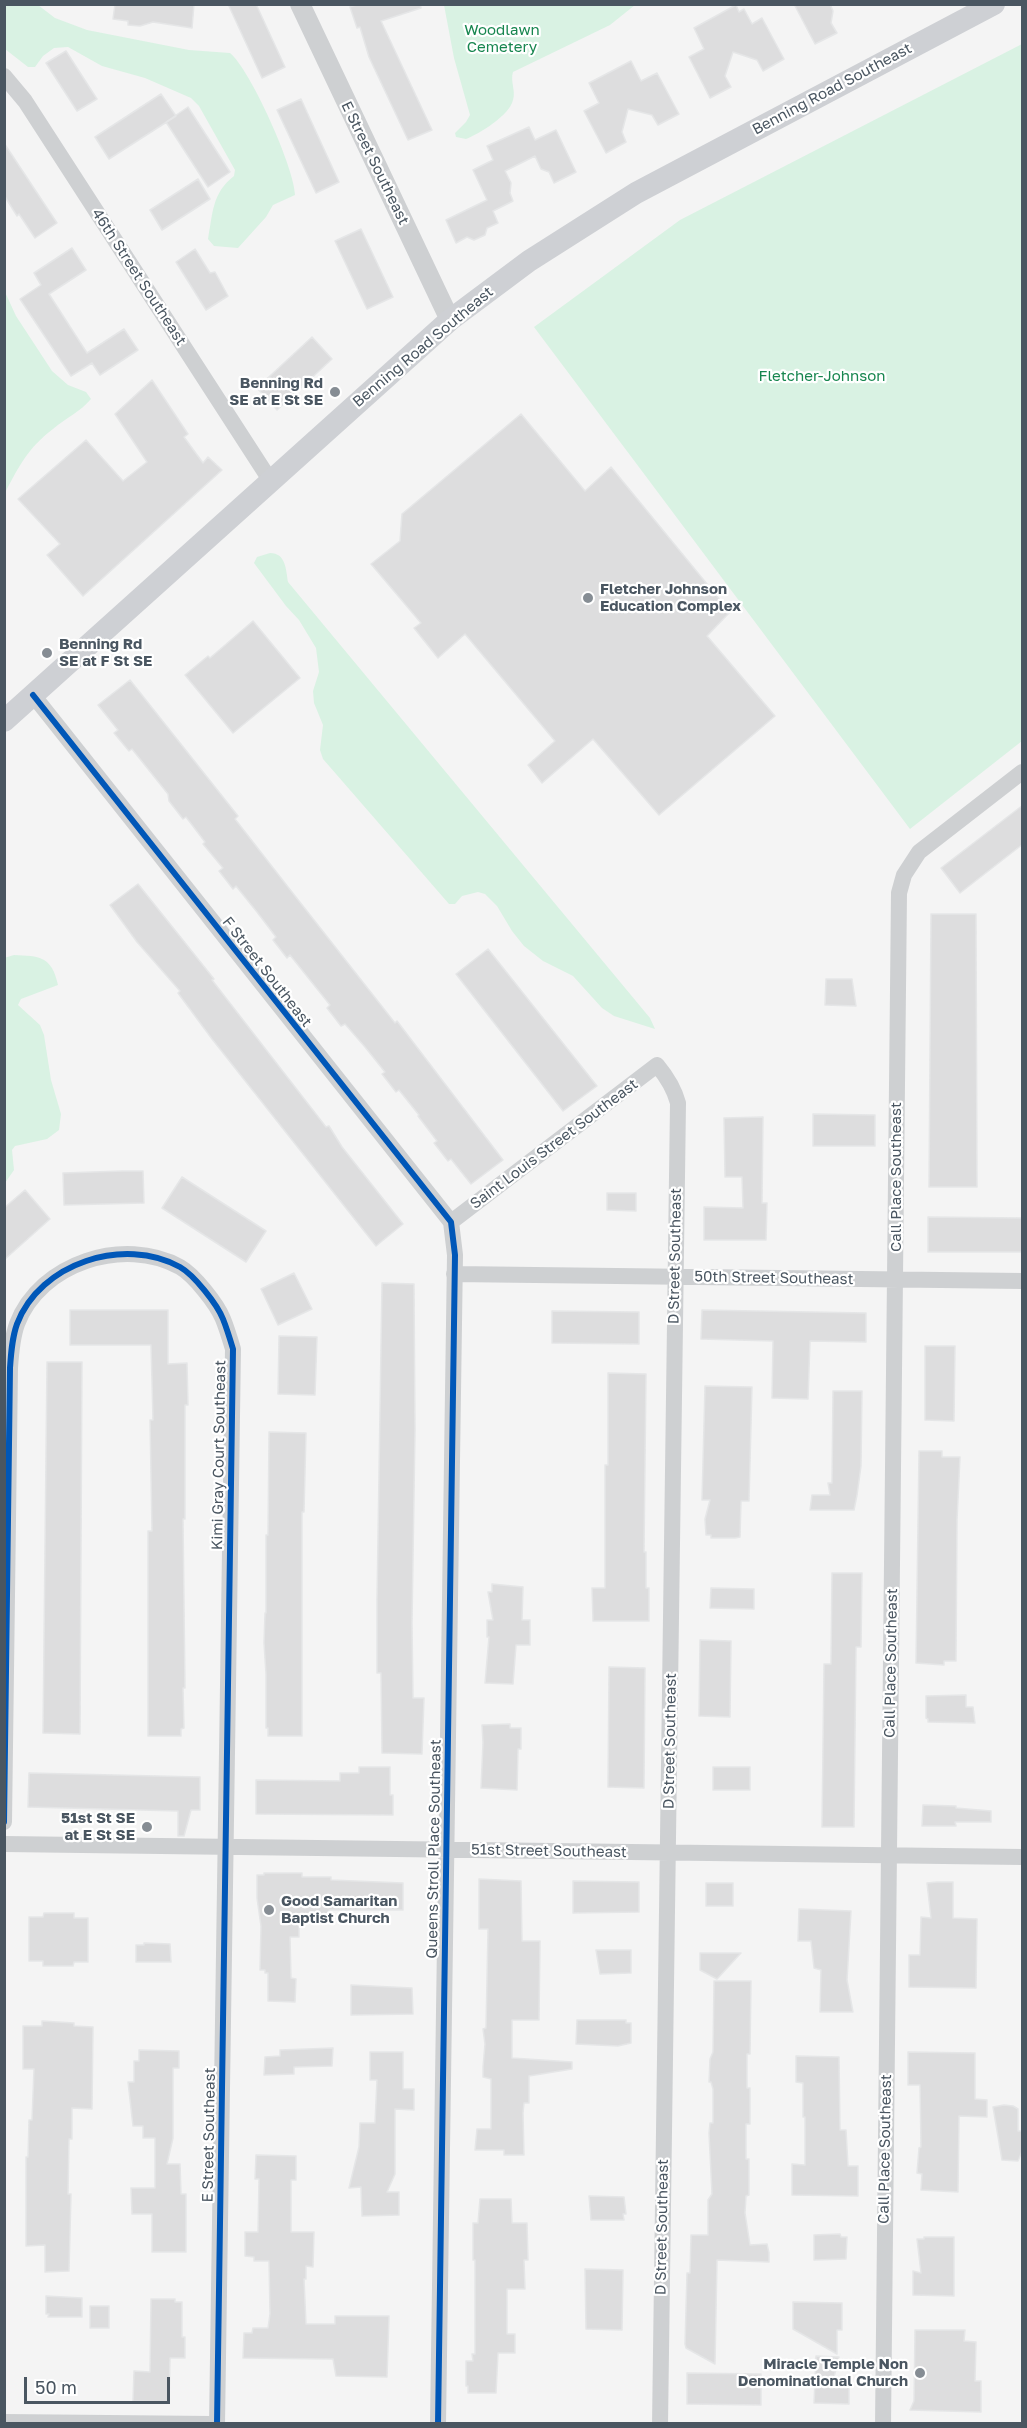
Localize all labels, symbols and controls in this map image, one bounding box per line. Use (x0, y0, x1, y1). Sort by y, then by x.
park label: Woodlawn Cemetery (464, 21, 540, 56)
street label: Benning Road Southeast (749, 39, 915, 139)
street label: E Street Southeast (337, 98, 413, 228)
street label: 46th Street Southeast (88, 205, 190, 349)
street label: Benning Road Southeast (349, 283, 497, 411)
park label: Fletcher-Johnson (759, 367, 885, 385)
place label: Benning Rd SE at E St SE (229, 374, 323, 409)
marker: Benning Rd SE at E St SE (328, 385, 342, 399)
place label: Fletcher Johnson Education Complex (600, 580, 741, 615)
marker: Fletcher Johnson Education Complex (581, 591, 595, 605)
place label: Benning Rd SE at F St SE (59, 635, 152, 670)
marker: Benning Rd SE at F St SE (40, 646, 54, 660)
street label: F Street Southeast (218, 913, 316, 1031)
street label: Saint Louis Street Southeast (467, 1075, 641, 1213)
street label: Call Place Southeast (887, 1102, 905, 1252)
street label: D Street Southeast (665, 1188, 685, 1324)
street label: 50th Street Southeast (694, 1268, 854, 1288)
street label: Kimi Gray Court Southeast (208, 1360, 230, 1550)
street label: Call Place Southeast (881, 1588, 901, 1738)
street label: D Street Southeast (660, 1673, 680, 1809)
street label: Queens Stroll Place Southeast (423, 1739, 445, 1959)
place label: 51st St SE at E St SE (61, 1809, 135, 1844)
marker: 51st St SE at E St SE (140, 1820, 154, 1834)
street label: 51st Street Southeast (471, 1841, 627, 1861)
place label: Good Samaritan Baptist Church (281, 1892, 397, 1927)
marker: Good Samaritan Baptist Church (262, 1903, 276, 1917)
street label: E Street Southeast (199, 2067, 219, 2203)
street label: Call Place Southeast (875, 2074, 895, 2224)
street label: D Street Southeast (652, 2159, 672, 2295)
place label: Miracle Temple Non Denominational Church (738, 2355, 908, 2390)
scale bar (27, 2365, 172, 2403)
marker: Miracle Temple Non Denominational Church (913, 2366, 927, 2380)
text: 50 m (35, 2376, 77, 2398)

